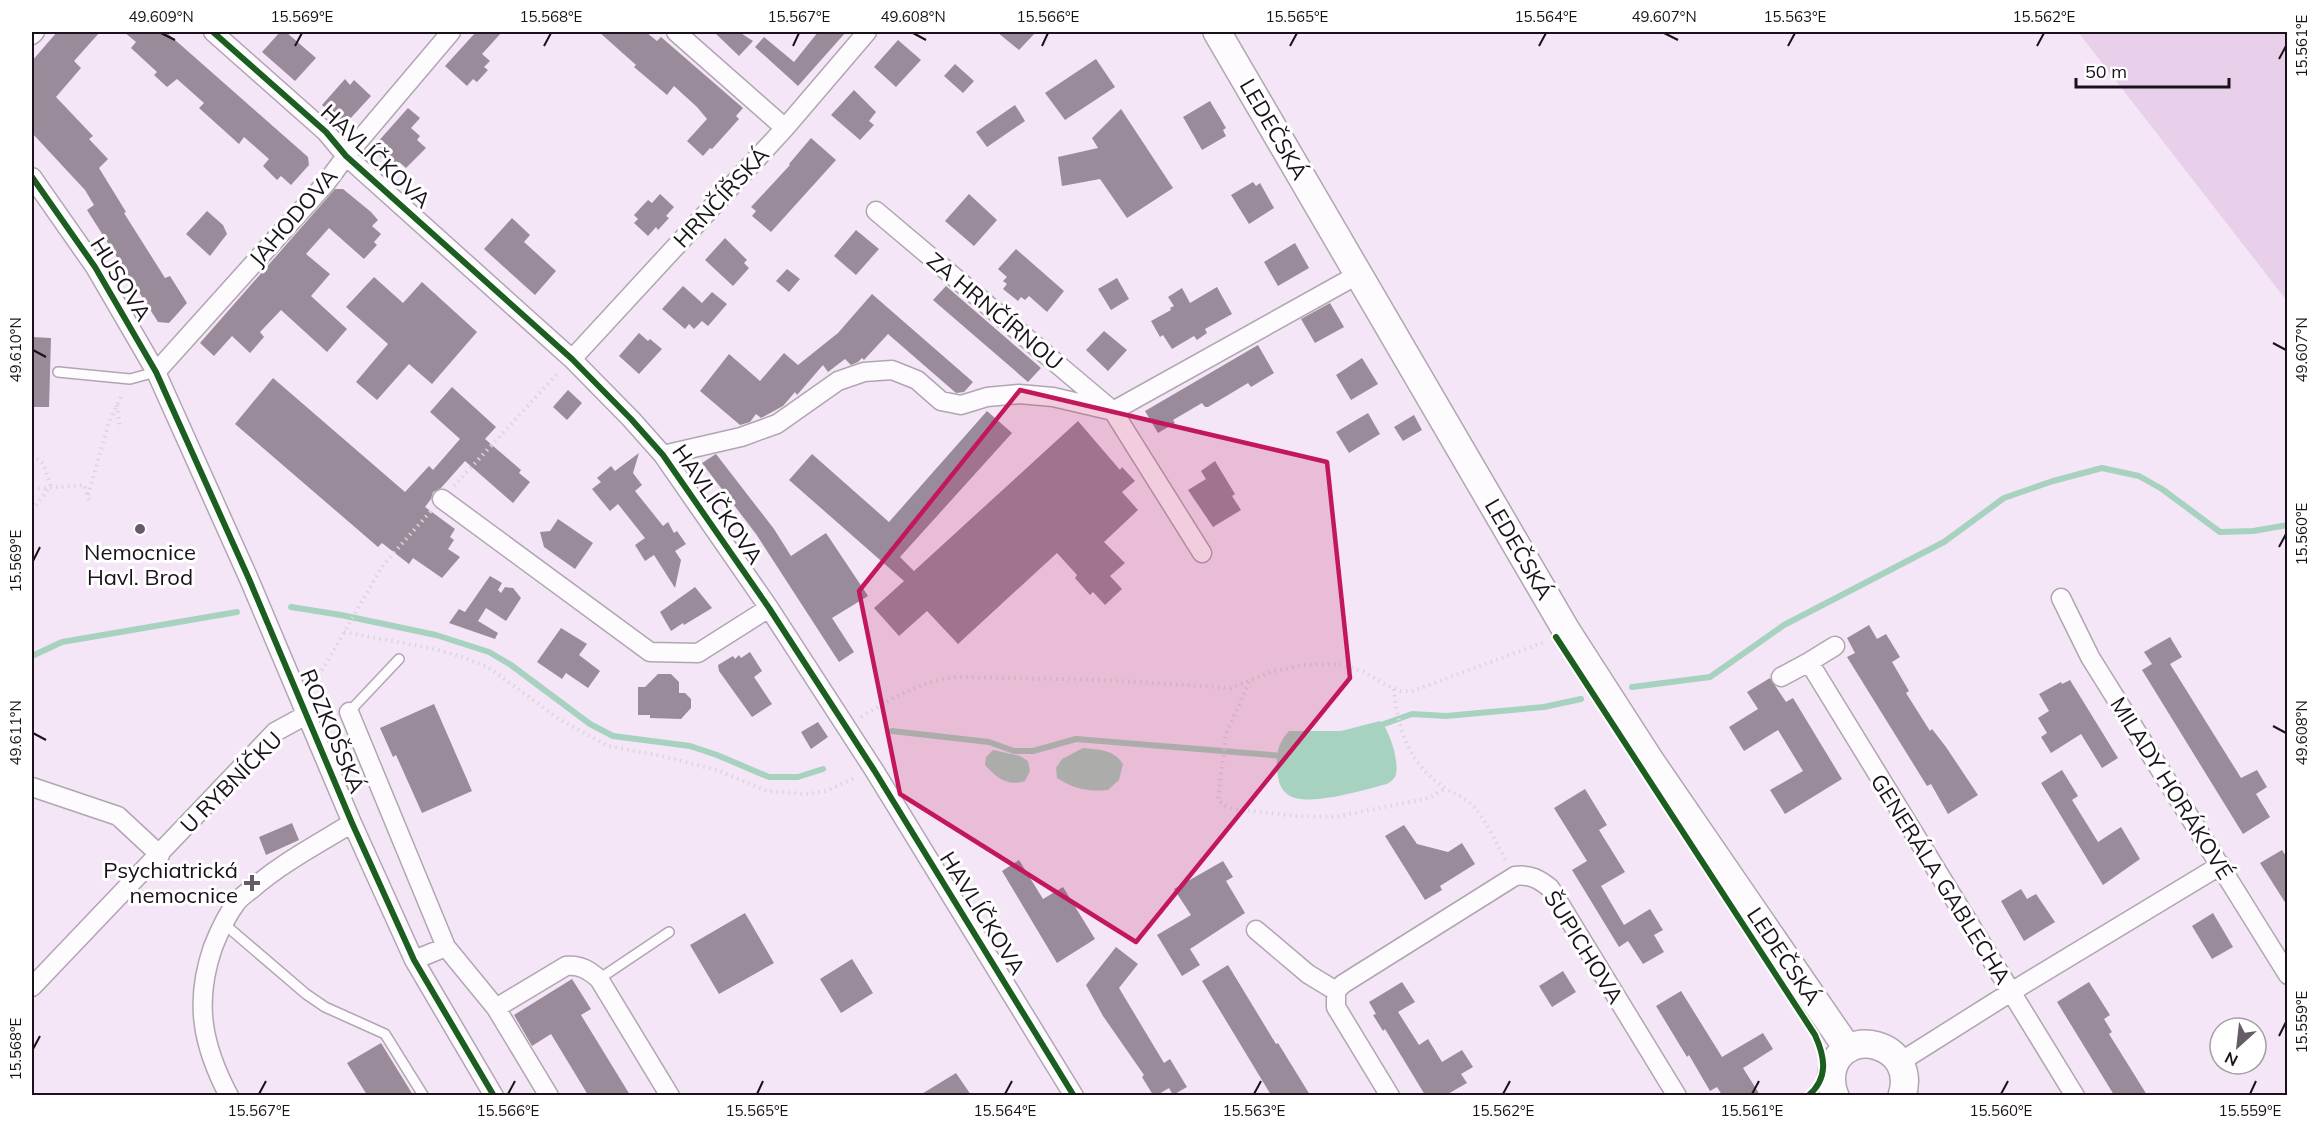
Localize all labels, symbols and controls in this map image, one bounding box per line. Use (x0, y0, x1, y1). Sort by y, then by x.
text: 49.609°N (128, 7, 194, 26)
text: 15.569°E (271, 7, 334, 26)
text: 15.568°E (520, 7, 583, 26)
text: 15.567°E (768, 7, 831, 26)
text: 49.608°N (880, 7, 946, 26)
text: 15.566°E (1017, 7, 1080, 26)
text: 15.565°E (1266, 7, 1329, 26)
text: 15.564°E (1515, 7, 1578, 26)
text: 49.607°N (1631, 7, 1697, 26)
text: 15.563°E (1764, 7, 1827, 26)
text: 15.562°E (2013, 7, 2076, 26)
text: 15.561°E (2292, 14, 2311, 77)
scale bar (2076, 51, 2229, 89)
text: 50 m (2085, 60, 2127, 83)
street label: LEDEČSKÁ (1234, 73, 1314, 185)
street label: HAVLÍČKOVA (315, 98, 437, 214)
street label: HRNČÍŘSKÁ (667, 141, 775, 253)
street label: JAHODOVA (243, 162, 343, 272)
street label: HUSOVA (84, 232, 158, 326)
street label: ZA HRNČÍRNOU (921, 246, 1069, 376)
text: 49.610°N (6, 317, 25, 383)
text: 49.607°N (2292, 317, 2311, 383)
street label: HAVLÍČKOVA (666, 439, 770, 569)
street label: LEDEČSKÁ (1479, 493, 1559, 605)
text: 15.560°E (2292, 502, 2311, 565)
marker: Nemocnice Havl. Brod (133, 522, 147, 536)
text: 15.569°E (6, 529, 25, 592)
place label: Nemocnice Havl. Brod (84, 538, 196, 591)
street label: ROZKOŠSKÁ (294, 665, 372, 797)
street label: MILADY HORÁKOVÉ (2104, 692, 2240, 884)
text: 49.611°N (6, 700, 25, 766)
text: 49.608°N (2292, 700, 2311, 766)
street label: U RYBNÍČKU (174, 725, 288, 839)
street label: GENERÁLA GABLECHA (1865, 768, 2017, 990)
street label: HAVLÍČKOVA (934, 846, 1032, 980)
place label: Psychiatrická nemocnice (103, 856, 238, 909)
marker: Psychiatrická nemocnice (243, 874, 261, 892)
street label: ŠUPICHOVA (1538, 885, 1630, 1009)
street label: LEDEČSKÁ (1741, 902, 1827, 1010)
text: 15.559°E (2292, 990, 2311, 1053)
north arrow (2208, 1016, 2268, 1076)
text: 15.568°E (6, 1017, 25, 1080)
text: N (2221, 1048, 2241, 1071)
text: 15.567°E (228, 1101, 291, 1120)
text: 15.566°E (477, 1101, 540, 1120)
text: 15.565°E (726, 1101, 789, 1120)
text: 15.564°E (974, 1101, 1037, 1120)
text: 15.563°E (1223, 1101, 1286, 1120)
text: 15.562°E (1472, 1101, 1535, 1120)
text: 15.561°E (1721, 1101, 1784, 1120)
text: 15.560°E (1970, 1101, 2033, 1120)
text: 15.559°E (2219, 1101, 2282, 1120)

